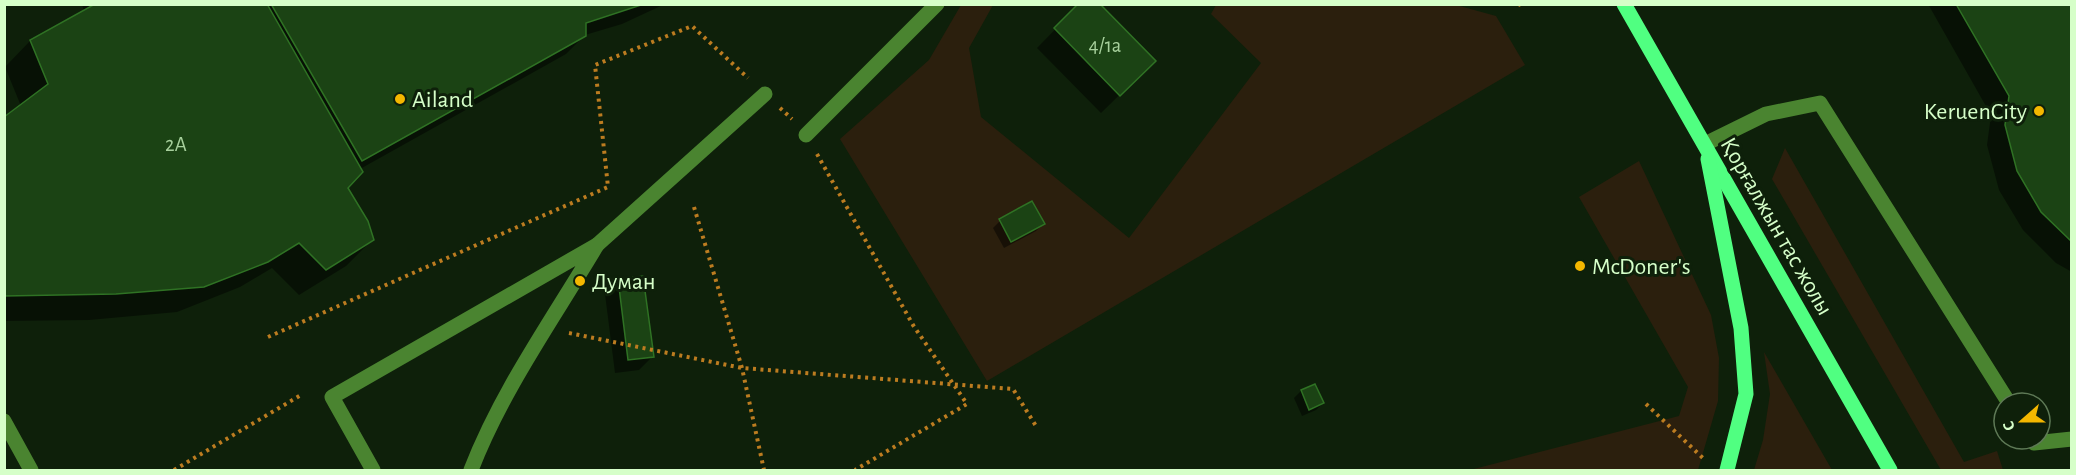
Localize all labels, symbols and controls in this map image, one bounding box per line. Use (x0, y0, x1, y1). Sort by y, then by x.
house number: 4/1а (1089, 35, 1122, 56)
place label: Ailand (412, 88, 473, 112)
marker: Ailand (393, 92, 407, 106)
place label: KeruenCity (1924, 100, 2027, 124)
marker: KeruenCity (2032, 104, 2046, 118)
street label: Қорғалжын тас жолы (1715, 133, 1837, 320)
house number: 2А (165, 134, 187, 155)
place label: McDoner's (1592, 255, 1691, 279)
marker: McDoner's (1573, 259, 1587, 273)
place label: Думан (592, 270, 656, 294)
marker: Думан (573, 274, 587, 288)
north arrow (1992, 391, 2052, 451)
text: С (2000, 419, 2018, 433)

